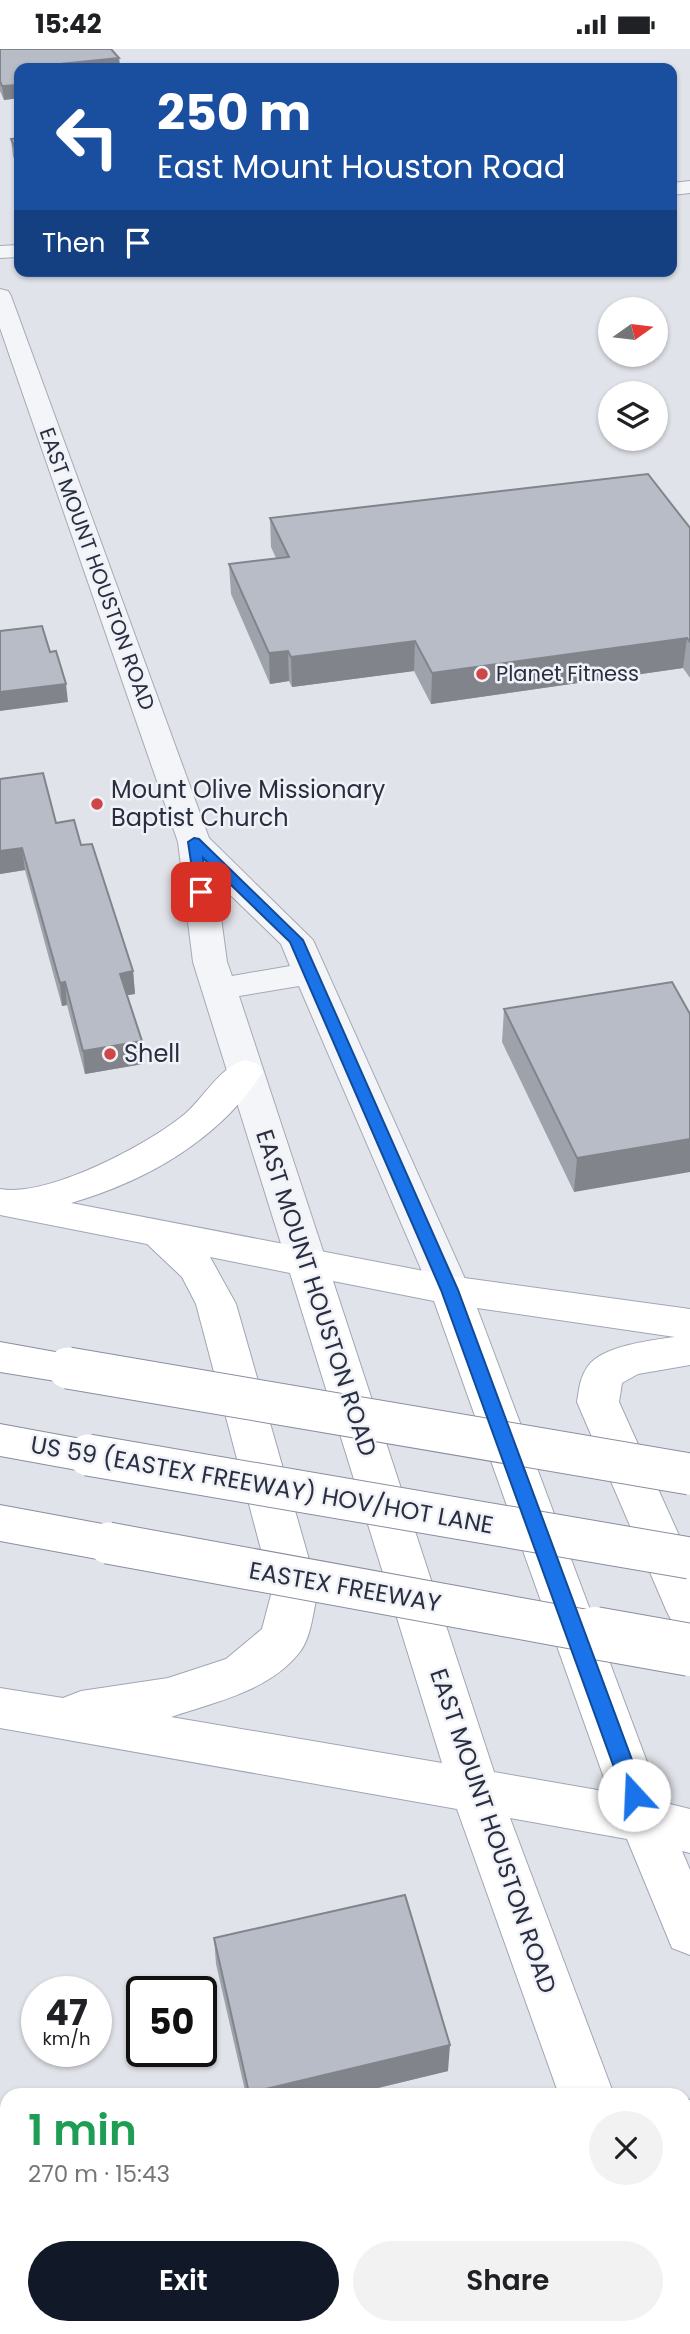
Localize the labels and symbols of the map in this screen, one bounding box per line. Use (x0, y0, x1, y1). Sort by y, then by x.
north arrow (598, 297, 668, 367)
street label: EAST MOUNT HOUSTON ROAD (33, 423, 162, 714)
place label: Planet Fitness (496, 659, 639, 688)
marker: Planet Fitness (474, 666, 490, 682)
place label: Mount Olive Missionary Baptist Church (111, 773, 386, 834)
marker: Mount Olive Missionary Baptist Church (89, 796, 105, 812)
pin (171, 862, 231, 922)
place label: Shell (124, 1037, 180, 1070)
marker: Shell (102, 1046, 118, 1062)
street label: EAST MOUNT HOUSTON ROAD (248, 1125, 385, 1460)
street label: US 59 (EASTEX FREEWAY) HOV/HOT LANE (28, 1428, 496, 1542)
street label: EASTEX FREEWAY (247, 1553, 444, 1620)
street label: EAST MOUNT HOUSTON ROAD (422, 1664, 565, 1998)
position arrow (597, 1758, 671, 1832)
speed limit sign: 50 (126, 1976, 217, 2067)

